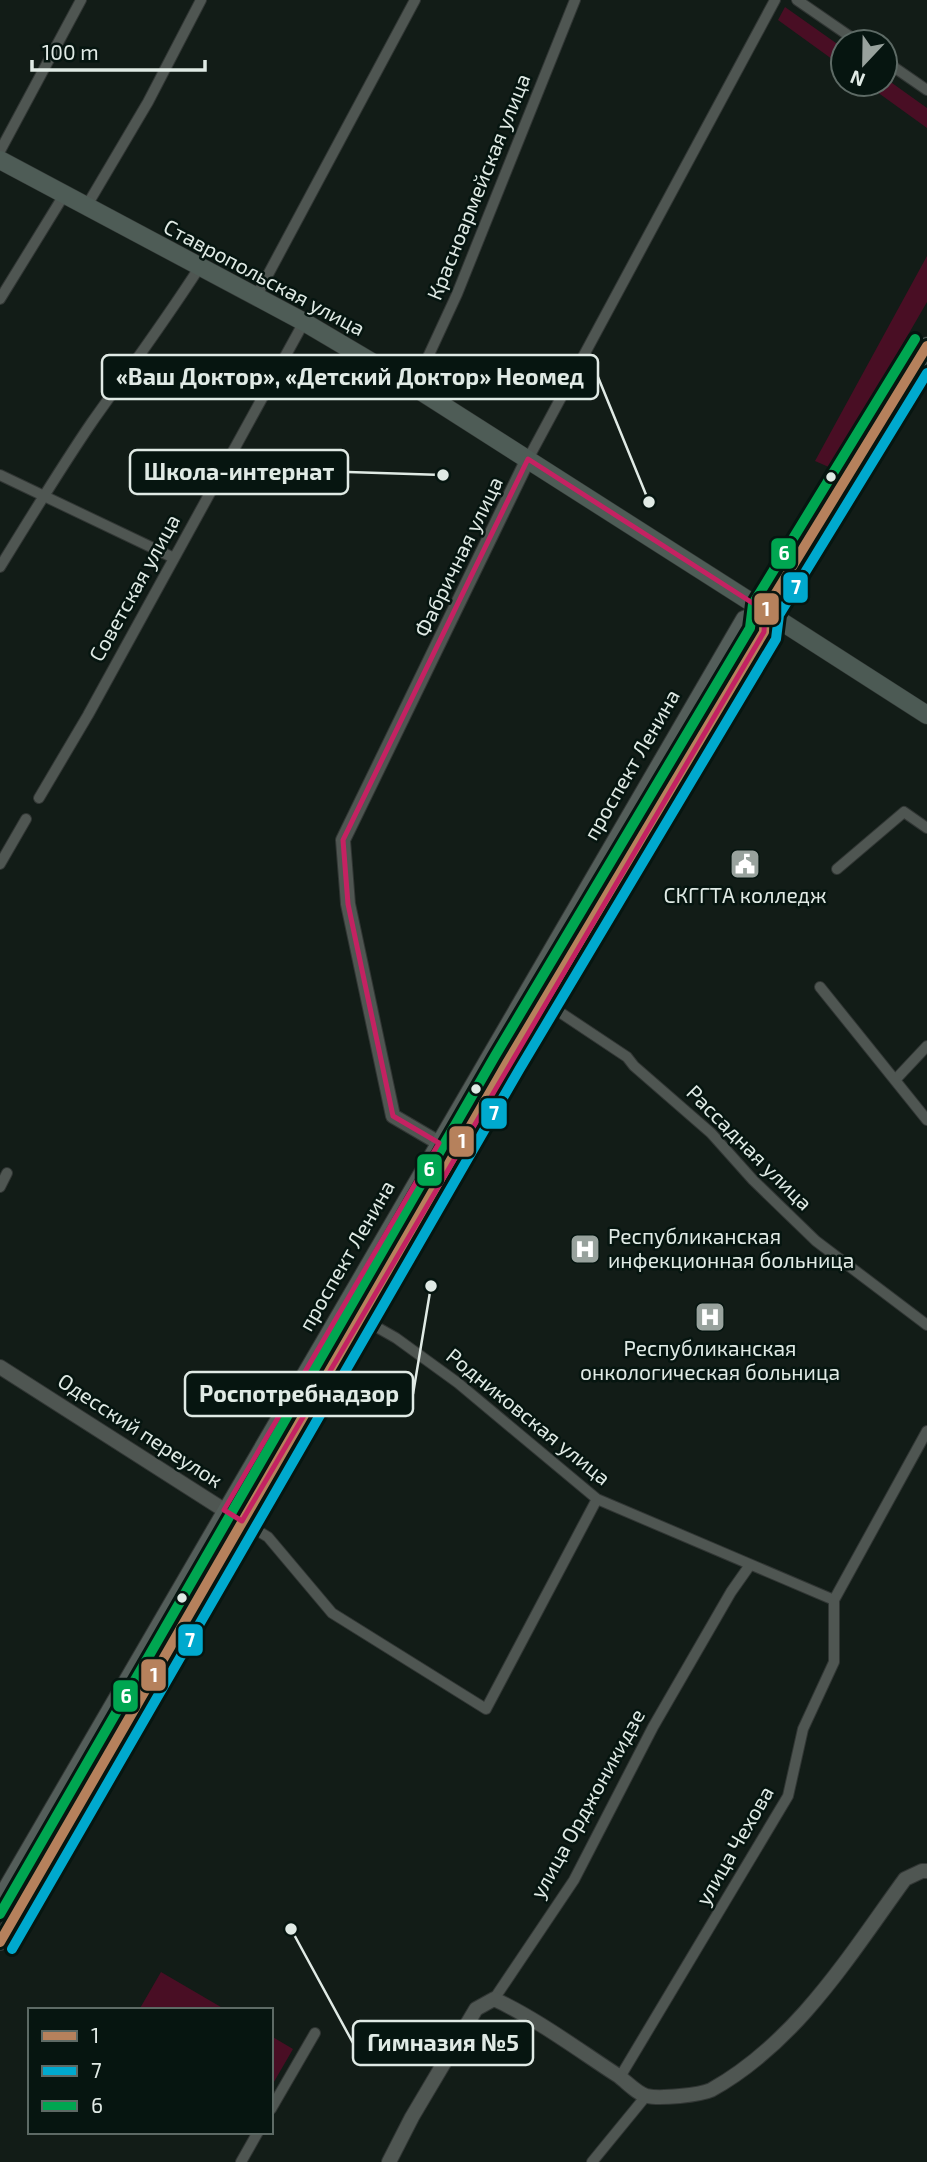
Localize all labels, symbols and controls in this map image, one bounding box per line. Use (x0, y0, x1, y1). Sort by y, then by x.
scale bar (32, 28, 205, 72)
north arrow (829, 28, 899, 98)
text: 100 m (42, 39, 99, 64)
text: N (847, 66, 868, 92)
street label: Красноармейская улица (421, 70, 535, 304)
street label: Ставропольская улица (159, 213, 370, 341)
callout: «Ваш Доктор», «Детский Доктор» Неомед (102, 355, 598, 399)
text: «Ваш Доктор», «Детский Доктор» Неомед (116, 362, 584, 390)
callout: Школа-интернат (130, 450, 348, 494)
text: Школа-интернат (144, 457, 334, 485)
unlabelled marker (824, 470, 838, 484)
street label: Фабричная улица (408, 472, 508, 641)
street label: Советская улица (83, 509, 185, 666)
line badge: 6 (770, 537, 797, 570)
text: 6 (778, 541, 790, 564)
line badge: 7 (782, 571, 809, 604)
text: 7 (791, 575, 801, 598)
line badge: 1 (753, 592, 780, 626)
text: 1 (762, 597, 770, 620)
street label: проспект Ленина (577, 685, 684, 844)
public building icon: СКГГТА колледж (728, 847, 762, 881)
place label: СКГГТА колледж (664, 882, 826, 907)
street label: Рассадная улица (681, 1079, 818, 1216)
unlabelled marker (469, 1082, 483, 1096)
line badge: 7 (480, 1097, 508, 1130)
text: 7 (489, 1101, 499, 1124)
line badge: 1 (448, 1125, 475, 1158)
text: 1 (458, 1129, 466, 1152)
line badge: 6 (416, 1153, 443, 1187)
text: 6 (423, 1157, 435, 1180)
street label: проспект Ленина (292, 1176, 399, 1335)
place label: Республиканская инфекционная больница (608, 1223, 854, 1272)
hospital icon: Республиканская инфекционная больница (568, 1232, 602, 1266)
hospital icon: Республиканская онкологическая больница (693, 1300, 727, 1334)
place label: Республиканская онкологическая больница (580, 1335, 840, 1384)
street label: Родниковская улица (441, 1342, 616, 1490)
street label: Одесский переулок (53, 1367, 228, 1493)
callout: Роспотребнадзор (185, 1372, 413, 1416)
text: Роспотребнадзор (199, 1379, 399, 1407)
unlabelled marker (175, 1591, 189, 1605)
line badge: 7 (177, 1623, 204, 1657)
text: 7 (185, 1628, 195, 1651)
line badge: 1 (140, 1658, 167, 1692)
text: 1 (150, 1663, 158, 1686)
line badge: 6 (112, 1679, 139, 1713)
text: 6 (120, 1684, 132, 1707)
street label: улица Орджоникидзе (524, 1704, 650, 1903)
street label: улица Чехова (689, 1781, 779, 1910)
legend (28, 2008, 273, 2134)
callout: Гимназия №5 (353, 2021, 533, 2065)
text: 1 (91, 2022, 99, 2047)
text: Гимназия №5 (367, 2028, 519, 2056)
text: 7 (91, 2057, 102, 2082)
text: 6 (91, 2092, 103, 2117)

